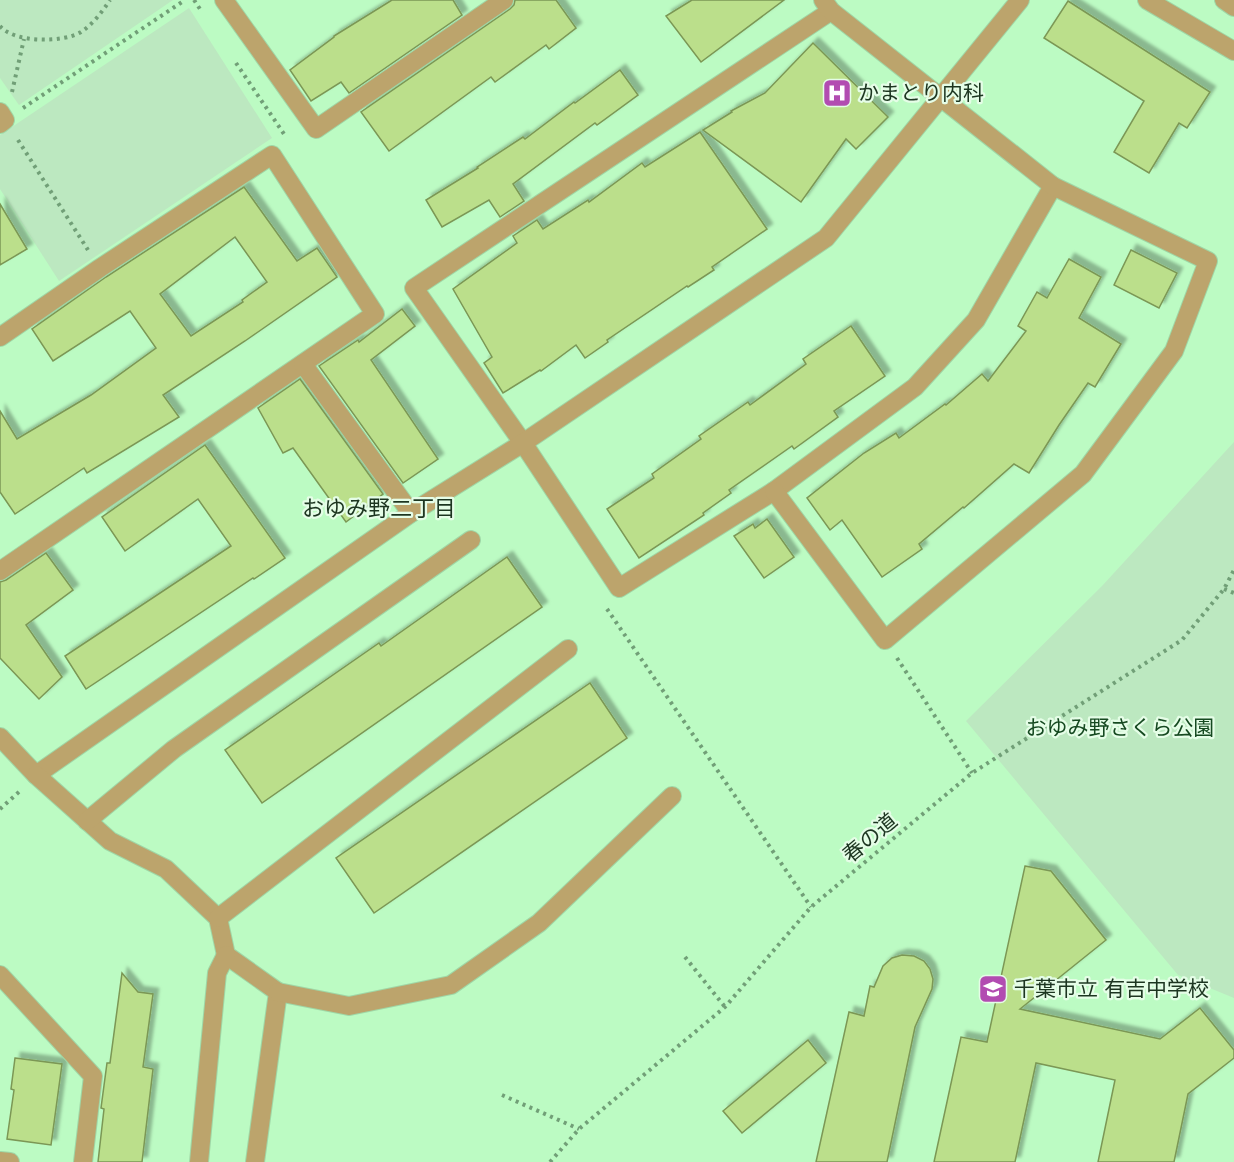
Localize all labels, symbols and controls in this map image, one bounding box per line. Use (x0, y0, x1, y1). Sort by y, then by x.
hospital icon: かまとり内科 (821, 77, 853, 109)
place label: かまとり内科 (858, 80, 984, 105)
district label: おゆみ野二丁目 (302, 495, 456, 521)
park label: おゆみ野さくら公園 (1026, 715, 1215, 740)
street label: 春の道 (838, 808, 902, 867)
school or university icon: 千葉市立 有吉中学校 (977, 973, 1009, 1005)
place label: 千葉市立 有吉中学校 (1014, 976, 1209, 1001)

